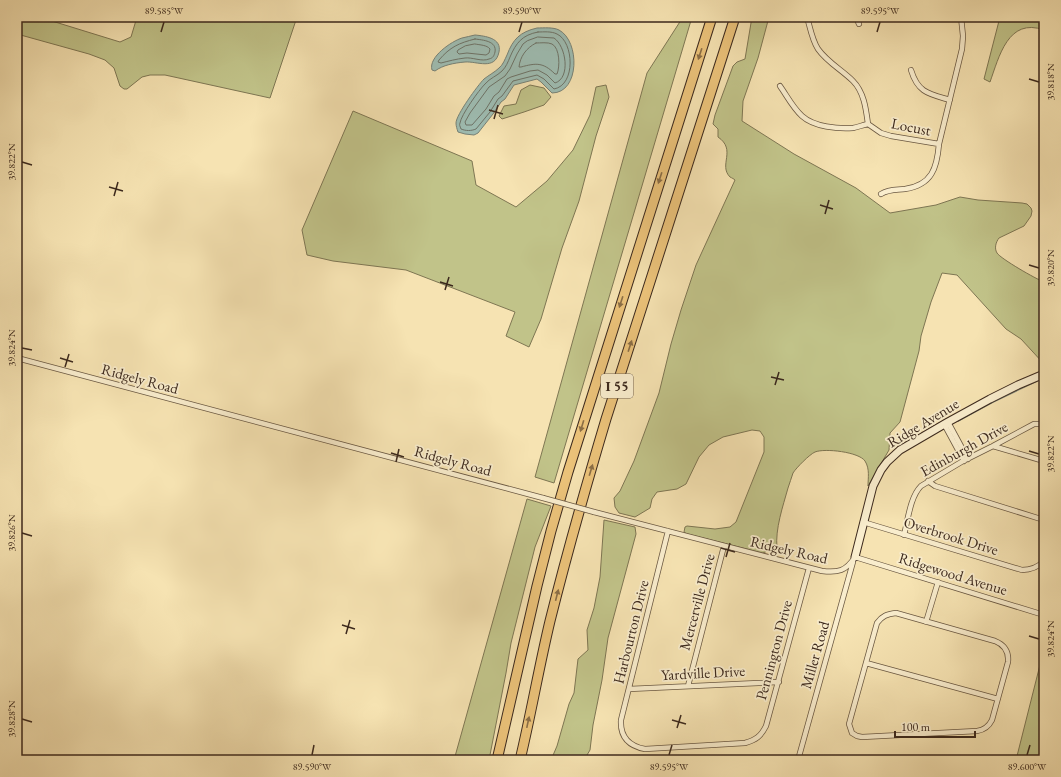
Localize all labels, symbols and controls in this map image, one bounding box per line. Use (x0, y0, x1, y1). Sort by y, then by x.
text: 89.585°W (145, 4, 184, 17)
text: 89.590°W (503, 4, 542, 17)
text: 89.595°W (861, 4, 900, 17)
one-way arrow (697, 48, 703, 60)
text: 39.818°N (1044, 63, 1057, 101)
street label: Locust (890, 113, 933, 140)
text: 39.822°N (5, 143, 18, 181)
one-way arrow (657, 172, 663, 184)
text: 39.820°N (1044, 249, 1057, 287)
one-way arrow (618, 296, 624, 308)
text: 39.824°N (5, 329, 18, 367)
one-way arrow (627, 339, 633, 351)
street label: Ridgely Road (100, 359, 181, 398)
road number: I 55 (601, 374, 633, 398)
street label: Ridge Avenue (883, 394, 962, 451)
street label: Edinburgh Drive (917, 417, 1011, 480)
one-way arrow (579, 420, 585, 432)
text: 39.822°N (1044, 435, 1057, 473)
street label: Ridgely Road (413, 441, 494, 480)
one-way arrow (588, 463, 594, 475)
street label: Overbrook Drive (902, 512, 1001, 559)
text: 39.826°N (5, 514, 18, 552)
street label: Ridgely Road (749, 531, 830, 568)
street label: Ridgewood Avenue (896, 548, 1010, 599)
street label: Mercerville Drive (675, 551, 719, 652)
street label: Harbourton Drive (608, 578, 653, 686)
one-way arrow (554, 589, 560, 601)
street label: Pennington Drive (751, 598, 796, 702)
street label: Miller Road (796, 618, 833, 691)
text: 39.824°N (1044, 620, 1057, 658)
street label: Yardville Drive (660, 661, 746, 684)
text: 39.828°N (5, 700, 18, 738)
scale bar (895, 713, 975, 739)
one-way arrow (526, 716, 532, 728)
text: 100 m (901, 719, 931, 735)
text: 89.590°W (293, 760, 332, 773)
text: 89.595°W (650, 760, 689, 773)
text: 89.600°W (1008, 760, 1047, 773)

